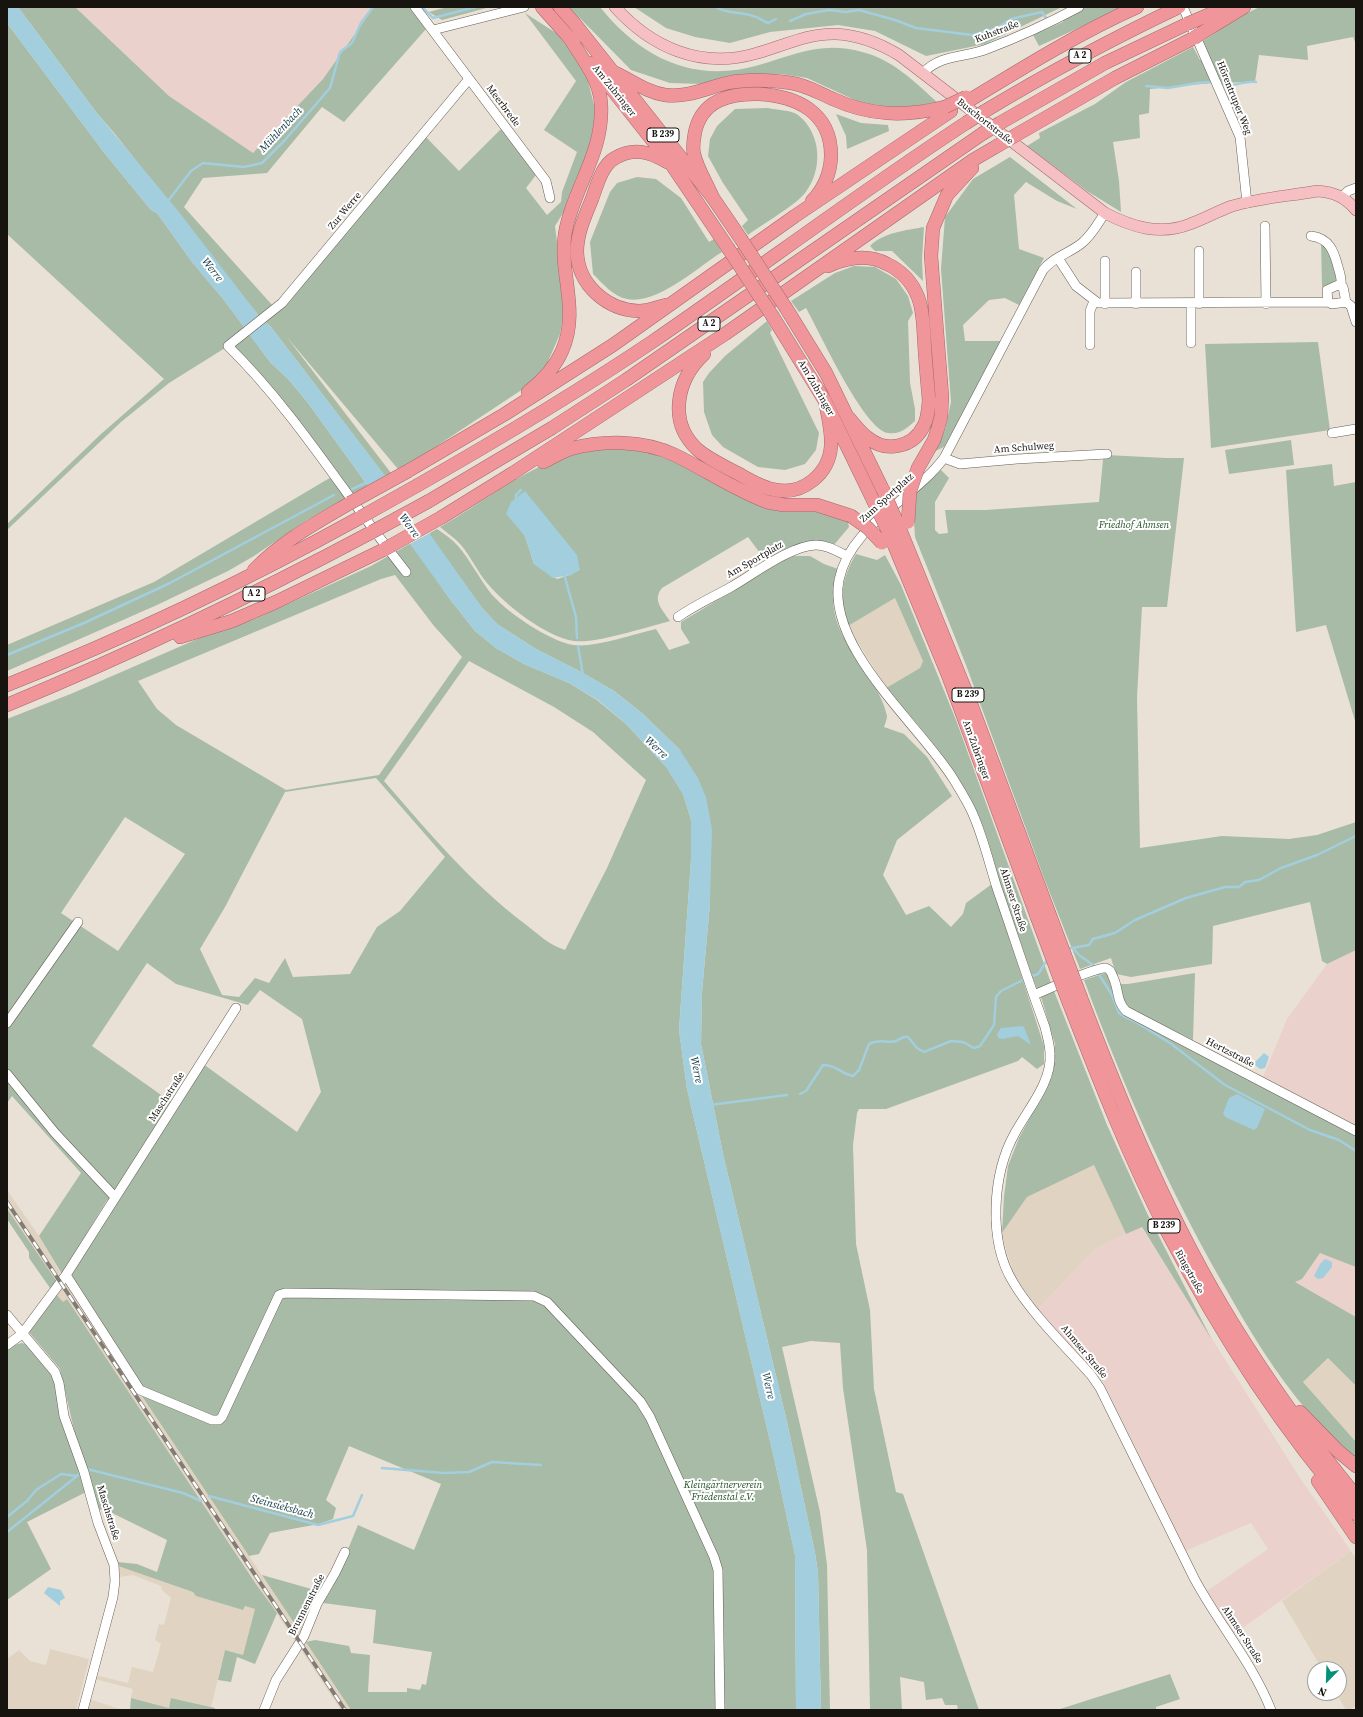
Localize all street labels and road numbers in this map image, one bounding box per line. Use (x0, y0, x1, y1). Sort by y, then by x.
street label: Kuhstraße (973, 18, 1021, 46)
road number: A 2 (1069, 49, 1091, 63)
street label: Hörentruper Weg (1214, 59, 1254, 137)
street label: Am Zubringer (590, 63, 638, 119)
street label: Meerbrede (483, 83, 523, 129)
street label: Buschortstraße (955, 96, 1015, 148)
road number: B 239 (647, 128, 679, 142)
street label: Zur Werre (326, 190, 364, 232)
road number: A 2 (698, 317, 720, 331)
street label: Am Zubringer (795, 358, 837, 418)
street label: Am Schulweg (994, 440, 1054, 456)
street label: Zum Sportplatz (858, 471, 916, 525)
street label: Am Sportplatz (725, 539, 785, 581)
road number: A 2 (243, 587, 265, 601)
road number: B 239 (952, 688, 984, 702)
street label: Am Zubringer (960, 719, 992, 781)
street label: Ahmser Straße (997, 867, 1029, 933)
street label: Hertzstraße (1204, 1036, 1256, 1070)
street label: Maschstraße (146, 1070, 188, 1124)
road number: B 239 (1148, 1219, 1180, 1233)
street label: Ringstraße (1172, 1248, 1206, 1296)
street label: Ahmser Straße (1058, 1323, 1110, 1381)
street label: Maschstraße (94, 1484, 122, 1542)
street label: Brunnenstraße (286, 1572, 328, 1638)
street label: Ahmser Straße (1219, 1604, 1265, 1666)

